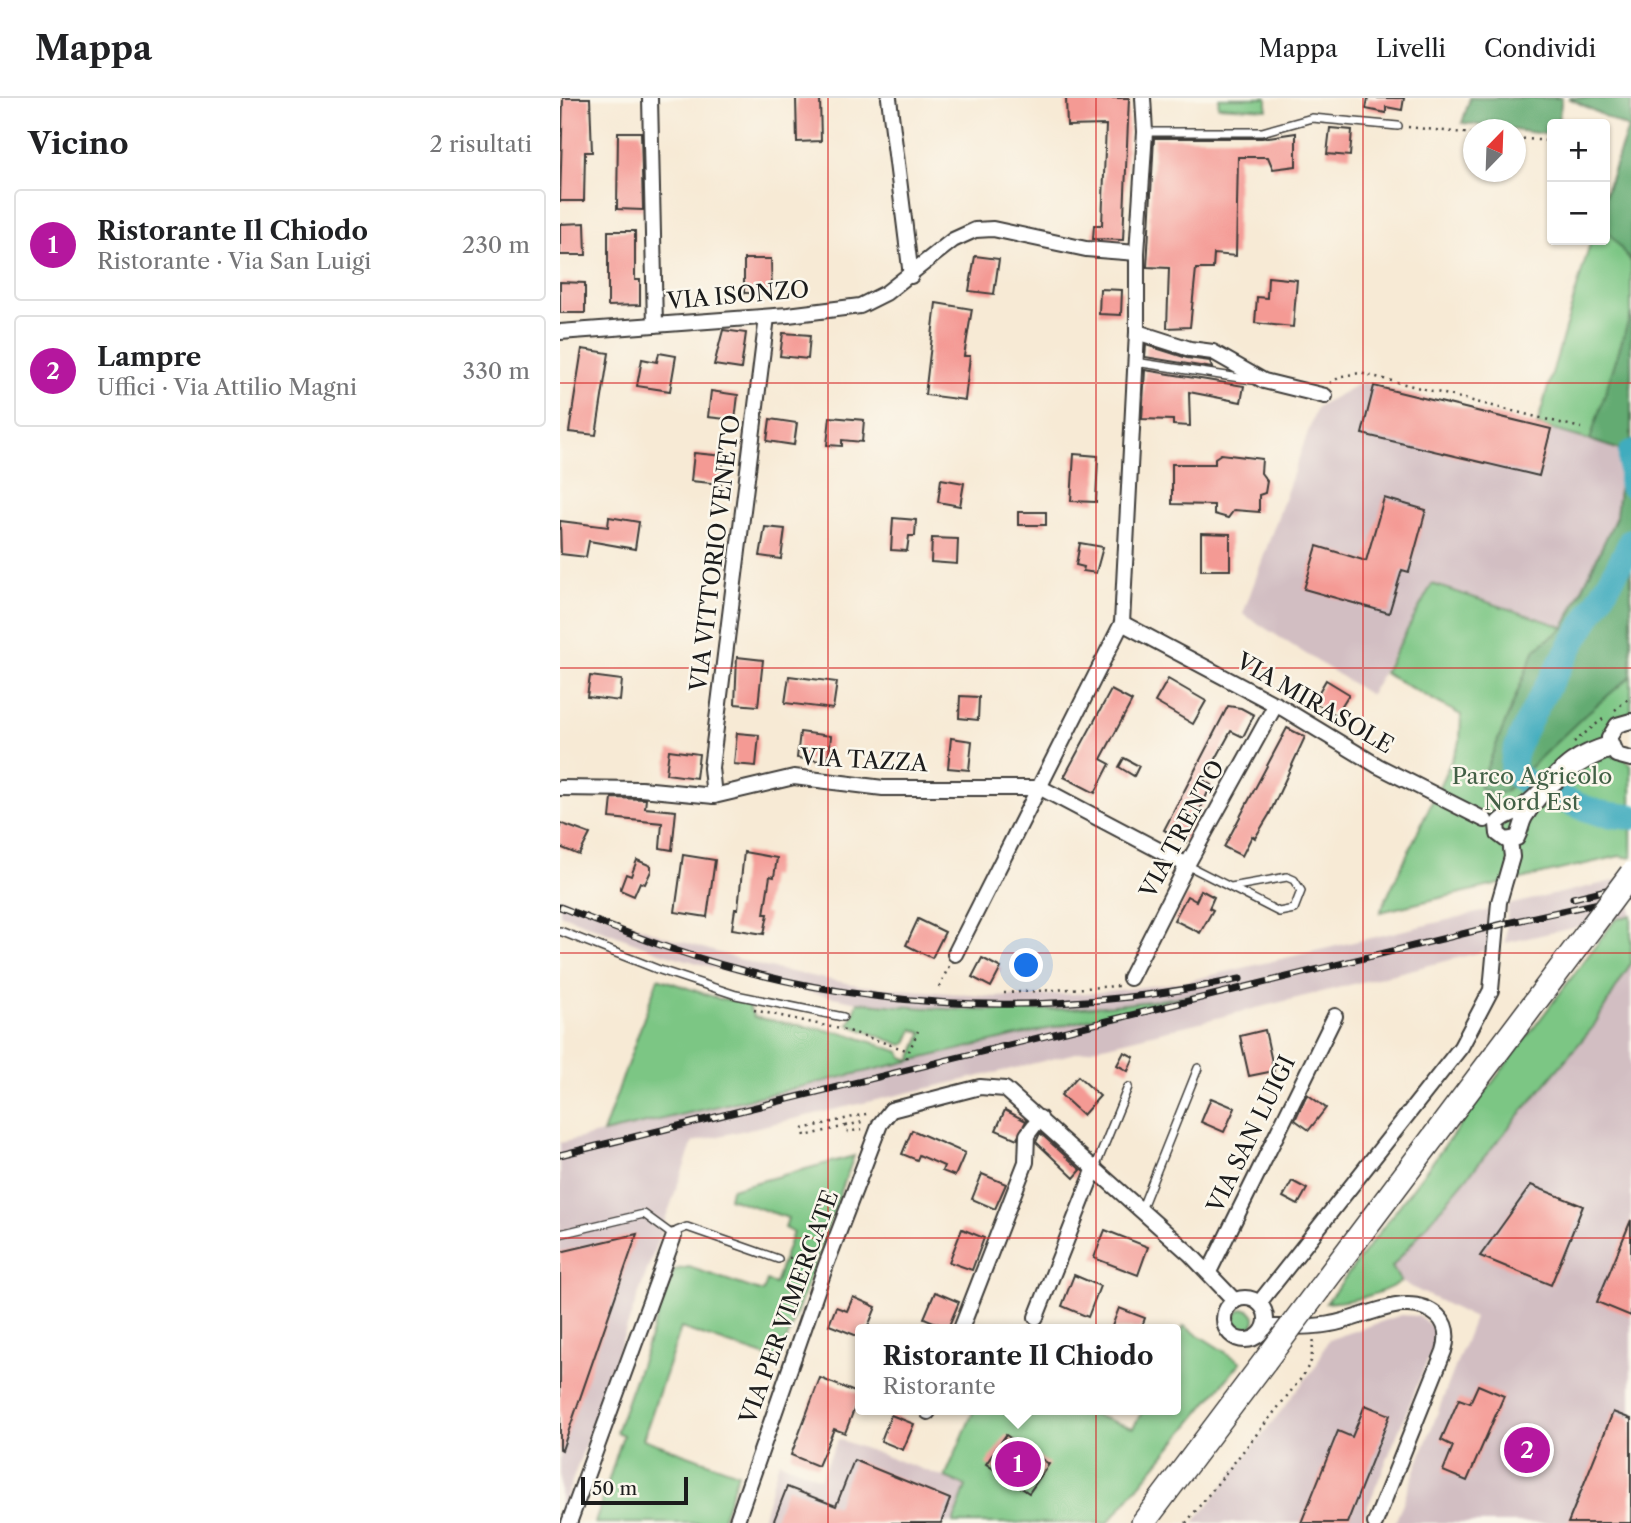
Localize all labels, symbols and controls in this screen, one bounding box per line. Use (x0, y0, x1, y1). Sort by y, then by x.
text: Mappa (35, 28, 152, 69)
text: Mappa (1259, 34, 1338, 63)
text: Livelli (1376, 34, 1446, 63)
text: Condividi (1484, 34, 1596, 63)
north arrow (1463, 119, 1526, 182)
map controls (1547, 119, 1610, 245)
button: + (1547, 119, 1610, 182)
text: Vicino (28, 125, 128, 162)
text: 2 risultati (430, 130, 532, 158)
button: − (1547, 182, 1610, 245)
text: Ristorante Il Chiodo (97, 215, 368, 247)
text: 1 (48, 231, 58, 259)
text: 230 m (462, 231, 530, 259)
text: Ristorante · Via San Luigi (97, 247, 371, 275)
street label: VIA ISONZO (665, 275, 810, 315)
text: Lampre (97, 341, 201, 373)
text: 2 (46, 357, 60, 385)
text: 330 m (463, 357, 530, 385)
text: Uffici · Via Attilio Magni (97, 373, 357, 401)
street label: VIA VITTORIO VENETO (684, 413, 746, 694)
street label: VIA MIRASOLE (1231, 646, 1399, 759)
street label: VIA TAZZA (799, 743, 929, 777)
street label: VIA TRENTO (1133, 755, 1230, 904)
park label: Parco Agricolo Nord Est (1452, 762, 1612, 816)
your location (1009, 948, 1043, 982)
street label: VIA SAN LUIGI (1200, 1051, 1301, 1218)
street label: VIA PER VIMERCATE (733, 1186, 844, 1429)
popup (855, 1324, 1181, 1415)
text: Ristorante Il Chiodo (883, 1340, 1153, 1372)
text: Ristorante (883, 1372, 996, 1400)
pin: 2 (1504, 1424, 1550, 1476)
pin: 1 (995, 1438, 1041, 1490)
scale bar (581, 1474, 688, 1506)
text: 50 m (592, 1477, 637, 1500)

